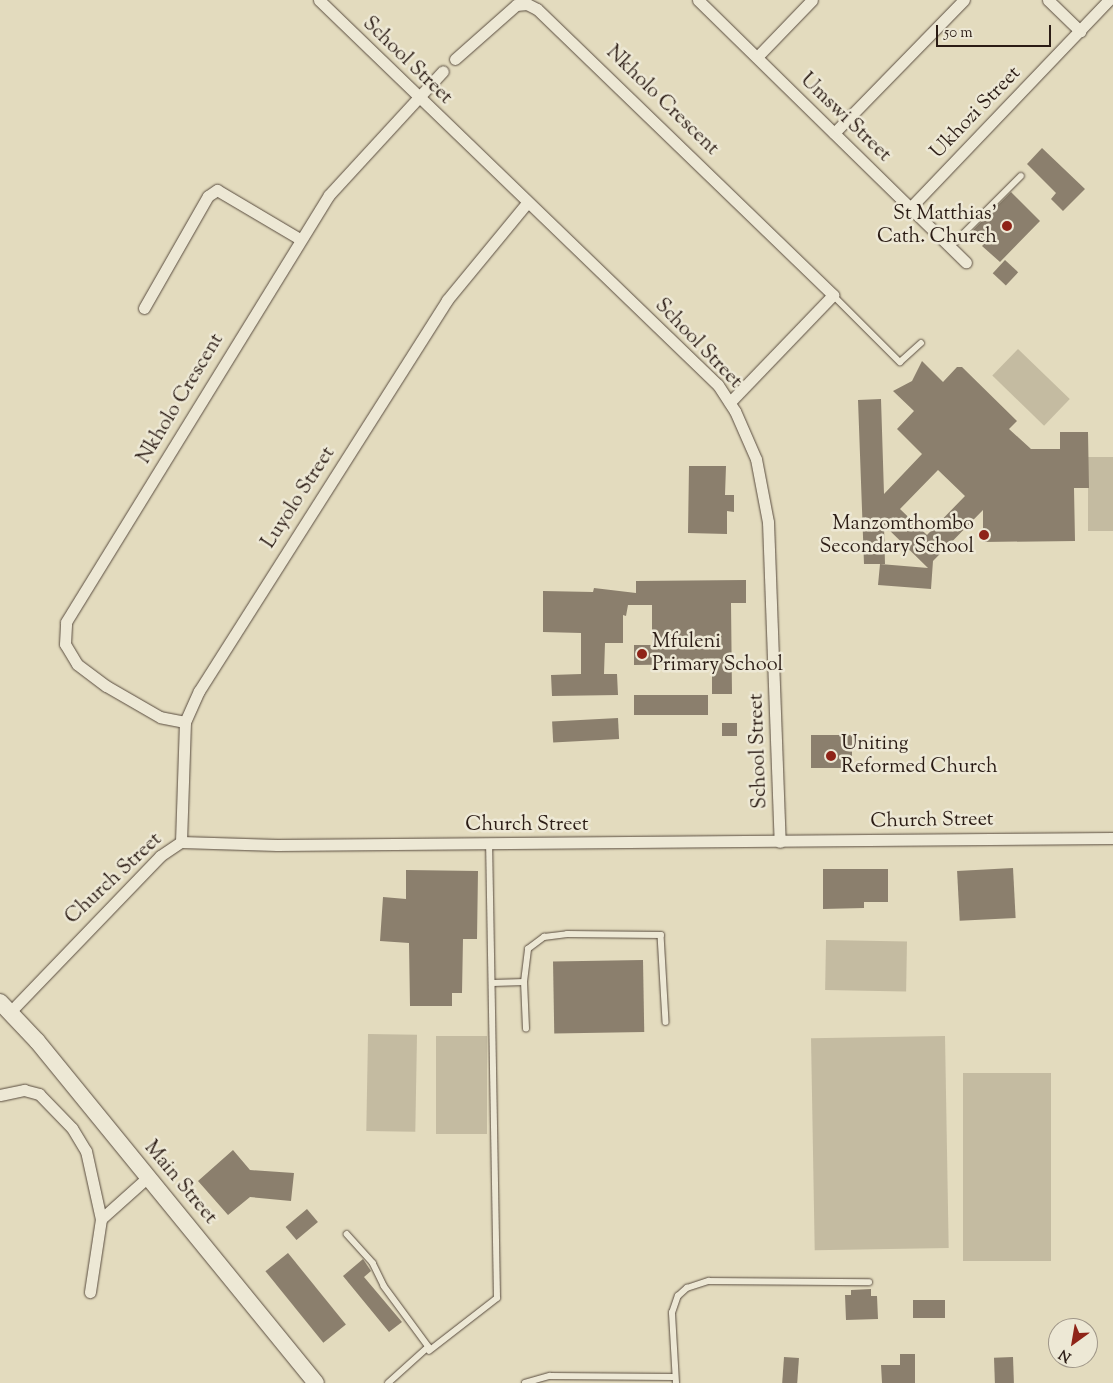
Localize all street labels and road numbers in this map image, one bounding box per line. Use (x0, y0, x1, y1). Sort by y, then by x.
street label: School Street (357, 12, 457, 110)
street label: Nkholo Crescent (601, 41, 723, 161)
street label: Ukhozi Street (926, 62, 1026, 164)
street label: Umswi Street (794, 69, 896, 167)
street label: School Street (649, 294, 747, 394)
street label: Nkholo Crescent (133, 330, 229, 468)
street label: Luyolo Street (257, 443, 341, 553)
street label: School Street (745, 693, 773, 809)
street label: Church Street (870, 808, 994, 834)
street label: Church Street (465, 813, 589, 837)
street label: Church Street (61, 828, 167, 930)
street label: Main Street (138, 1137, 222, 1229)

